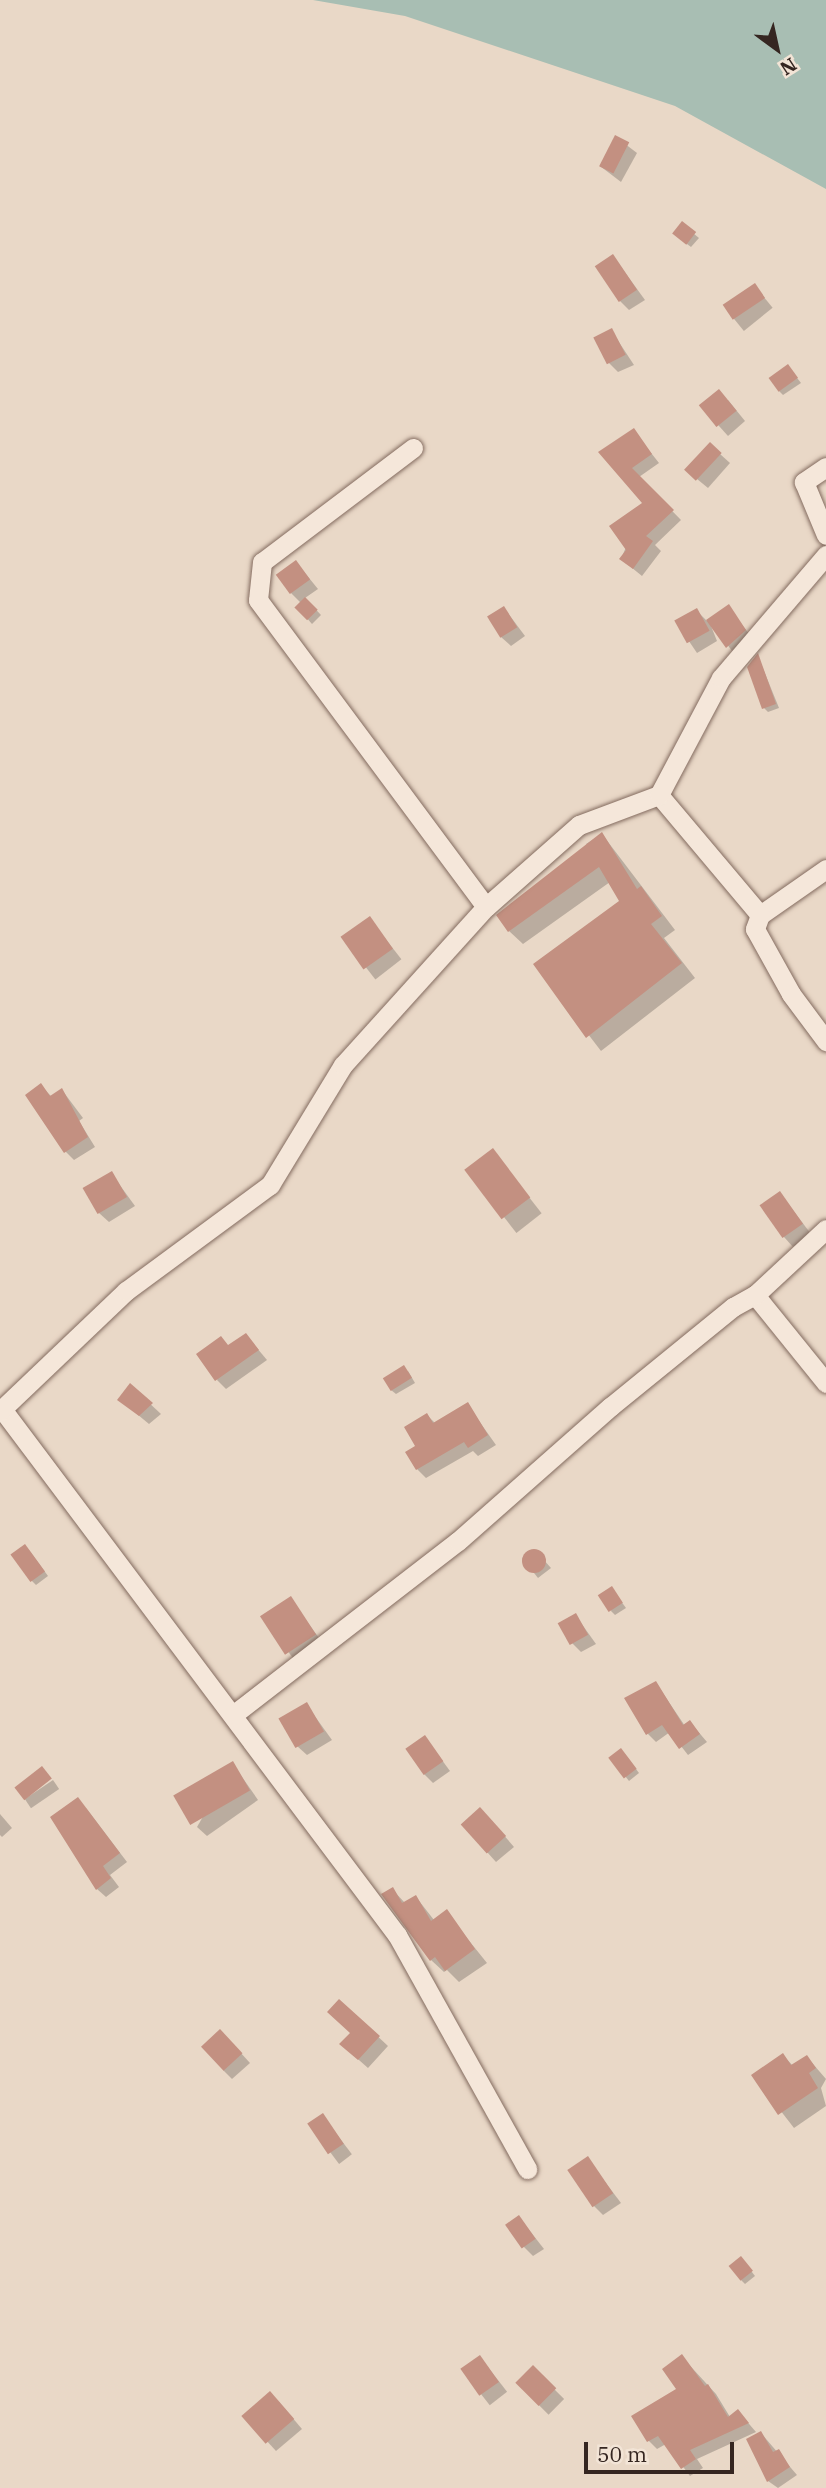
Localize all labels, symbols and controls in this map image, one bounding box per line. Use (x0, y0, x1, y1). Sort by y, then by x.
north arrow (742, 14, 812, 84)
text: N (776, 52, 801, 81)
scale bar (588, 2428, 738, 2472)
text: 50 m (597, 2440, 647, 2468)

